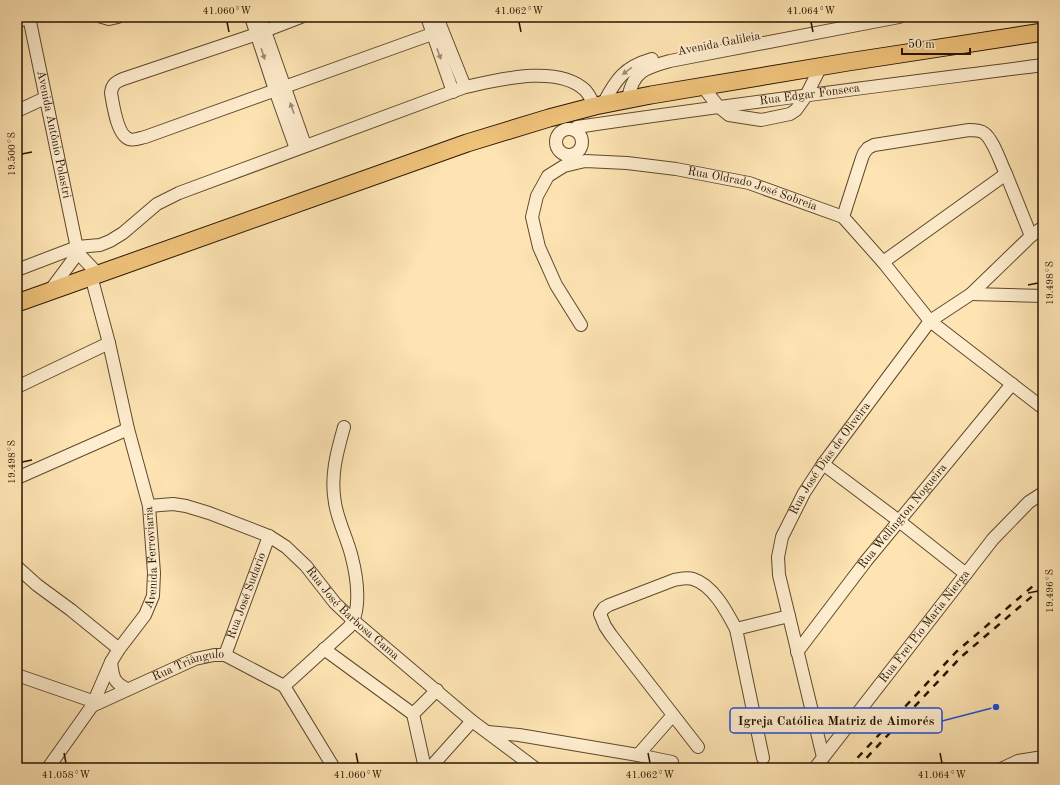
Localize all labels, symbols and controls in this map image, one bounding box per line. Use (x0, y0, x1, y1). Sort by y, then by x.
text: 41.060°W (203, 6, 251, 16)
text: 41.062°W (495, 6, 543, 16)
text: 41.064°W (787, 6, 835, 16)
street label: Avenida Galileia (677, 30, 761, 58)
scale bar (902, 30, 970, 56)
text: 50 m (908, 38, 935, 51)
one-way arrow (260, 48, 266, 60)
one-way arrow (437, 48, 443, 60)
one-way arrow (622, 67, 633, 75)
street label: Avenida Antônio Polastri (34, 70, 73, 199)
street label: Rua Edgar Fonseca (759, 82, 861, 107)
one-way arrow (289, 102, 295, 114)
text: 19.500°S (7, 132, 17, 176)
street label: Rua Oldrado José Sobreia (687, 165, 819, 213)
text: 19.498°S (1045, 261, 1055, 305)
street label: Rua José Dias de Oliveira (788, 400, 873, 517)
text: 19.498°S (7, 440, 17, 484)
street label: Rua Wellington Nogueira (856, 462, 949, 571)
street label: Avenida Ferroviaria (142, 506, 160, 610)
street label: Rua José Sudario (225, 551, 268, 641)
street label: Rua José Barbosa Gama (303, 565, 401, 662)
street label: Rua Frei Pio Maria Nierga (877, 568, 972, 685)
text: 19.496°S (1045, 569, 1055, 613)
street label: Rua Triângulo (151, 649, 224, 684)
callout: Igreja Católica Matriz de Aimorés (730, 708, 942, 733)
text: Igreja Católica Matriz de Aimorés (738, 715, 935, 728)
text: 41.058°W (42, 770, 90, 780)
text: 41.060°W (334, 770, 382, 780)
text: 41.062°W (626, 770, 674, 780)
text: 41.064°W (918, 770, 966, 780)

